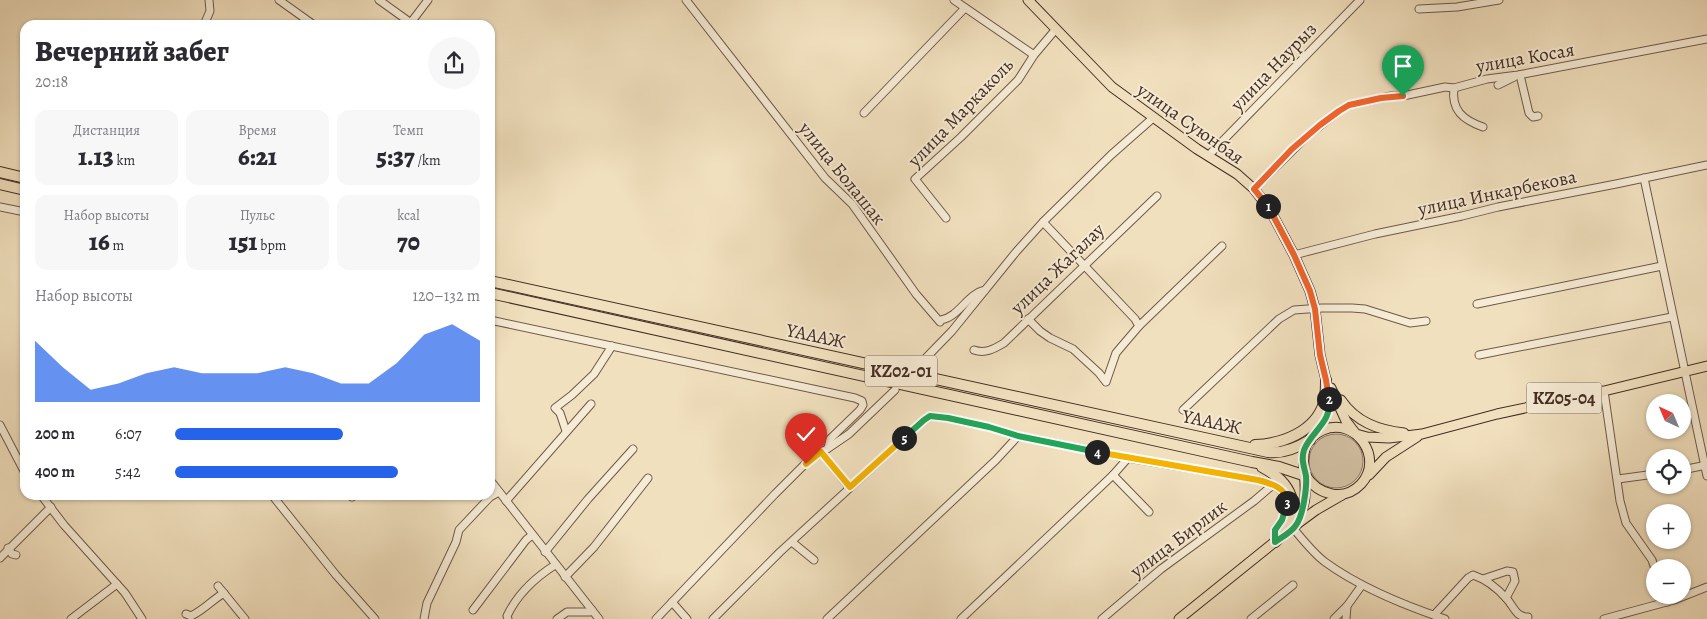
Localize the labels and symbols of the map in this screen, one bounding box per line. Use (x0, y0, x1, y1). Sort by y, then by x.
street label: улица Наурыз (1224, 17, 1323, 117)
street label: улица Косая (1473, 37, 1576, 80)
pin (1382, 45, 1424, 96)
street label: улица Маркаколь (901, 53, 1019, 174)
street label: улица Суюнбая (1131, 77, 1249, 170)
street label: улица Болашак (792, 116, 892, 231)
street label: улица Инкарбекова (1415, 163, 1579, 223)
pin: 1 (1256, 194, 1280, 218)
street label: улица Жагалау (1004, 217, 1111, 321)
street label: ҮАААЖ (783, 317, 848, 355)
road number: KZ02-01 (865, 356, 937, 386)
road number: KZ05-04 (1526, 382, 1602, 413)
pin: 2 (1316, 386, 1342, 412)
north arrow (1646, 394, 1691, 439)
street label: ҮАААЖ (1179, 403, 1244, 441)
pin (785, 413, 827, 464)
pin: 5 (892, 426, 916, 450)
pin: 4 (1084, 440, 1110, 464)
pin: 3 (1274, 490, 1300, 516)
street label: улица Бирлик (1124, 494, 1233, 584)

